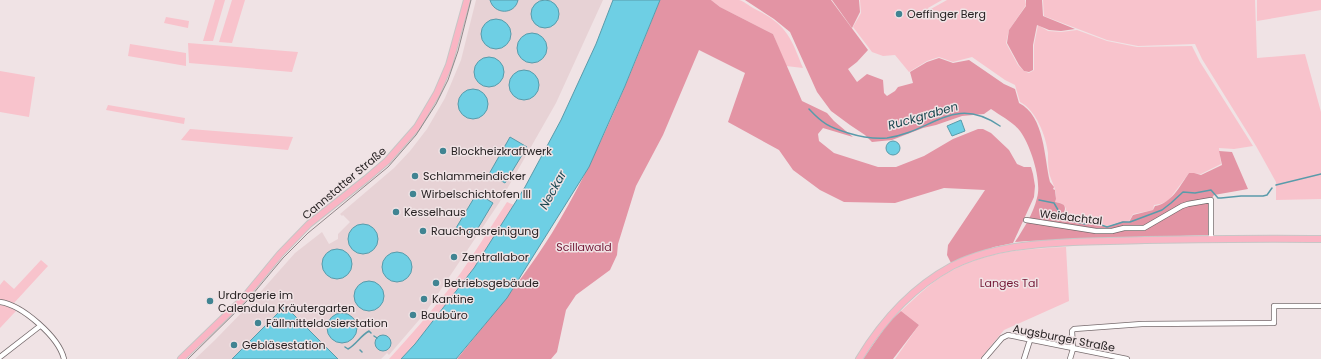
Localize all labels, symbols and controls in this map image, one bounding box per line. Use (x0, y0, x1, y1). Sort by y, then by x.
place label: Oeffinger Berg (907, 6, 986, 22)
marker: Oeffinger Berg (894, 9, 904, 19)
water label: Ruckgraben (886, 97, 960, 134)
street label: Cannstatter Straße (298, 143, 390, 223)
place label: Blockheizkraftwerk (451, 143, 552, 159)
marker: Blockheizkraftwerk (438, 146, 448, 156)
water label: Neckar (535, 167, 570, 212)
place label: Schlammeindicker (423, 168, 526, 184)
marker: Schlammeindicker (410, 171, 420, 181)
place label: Wirbelschichtofen III (421, 186, 531, 202)
marker: Wirbelschichtofen III (408, 189, 418, 199)
place label: Kesselhaus (404, 204, 466, 220)
street label: Weidachtal (1039, 205, 1103, 229)
marker: Kesselhaus (391, 207, 401, 217)
place label: Rauchgasreinigung (431, 223, 539, 239)
marker: Rauchgasreinigung (418, 226, 428, 236)
park label: Scillawald (556, 239, 612, 255)
place label: Zentrallabor (462, 249, 529, 265)
marker: Zentrallabor (449, 252, 459, 262)
place label: Betriebsgebäude (444, 275, 539, 291)
park label: Langes Tal (980, 275, 1038, 291)
marker: Betriebsgebäude (431, 278, 441, 288)
place label: Urdrogerie im Calendula Kräutergarten (218, 287, 355, 316)
place label: Kantine (432, 291, 474, 307)
marker: Kantine (419, 294, 429, 304)
marker: Urdrogerie im Calendula Kräutergarten (205, 296, 215, 306)
place label: Baubüro (421, 307, 468, 323)
marker: Baubüro (408, 310, 418, 320)
place label: Fällmitteldosierstation (266, 315, 388, 331)
marker: Fällmitteldosierstation (253, 318, 263, 328)
street label: Augsburger Straße (1012, 320, 1117, 356)
place label: Gebläsestation (242, 337, 326, 353)
marker: Gebläsestation (229, 340, 239, 350)

